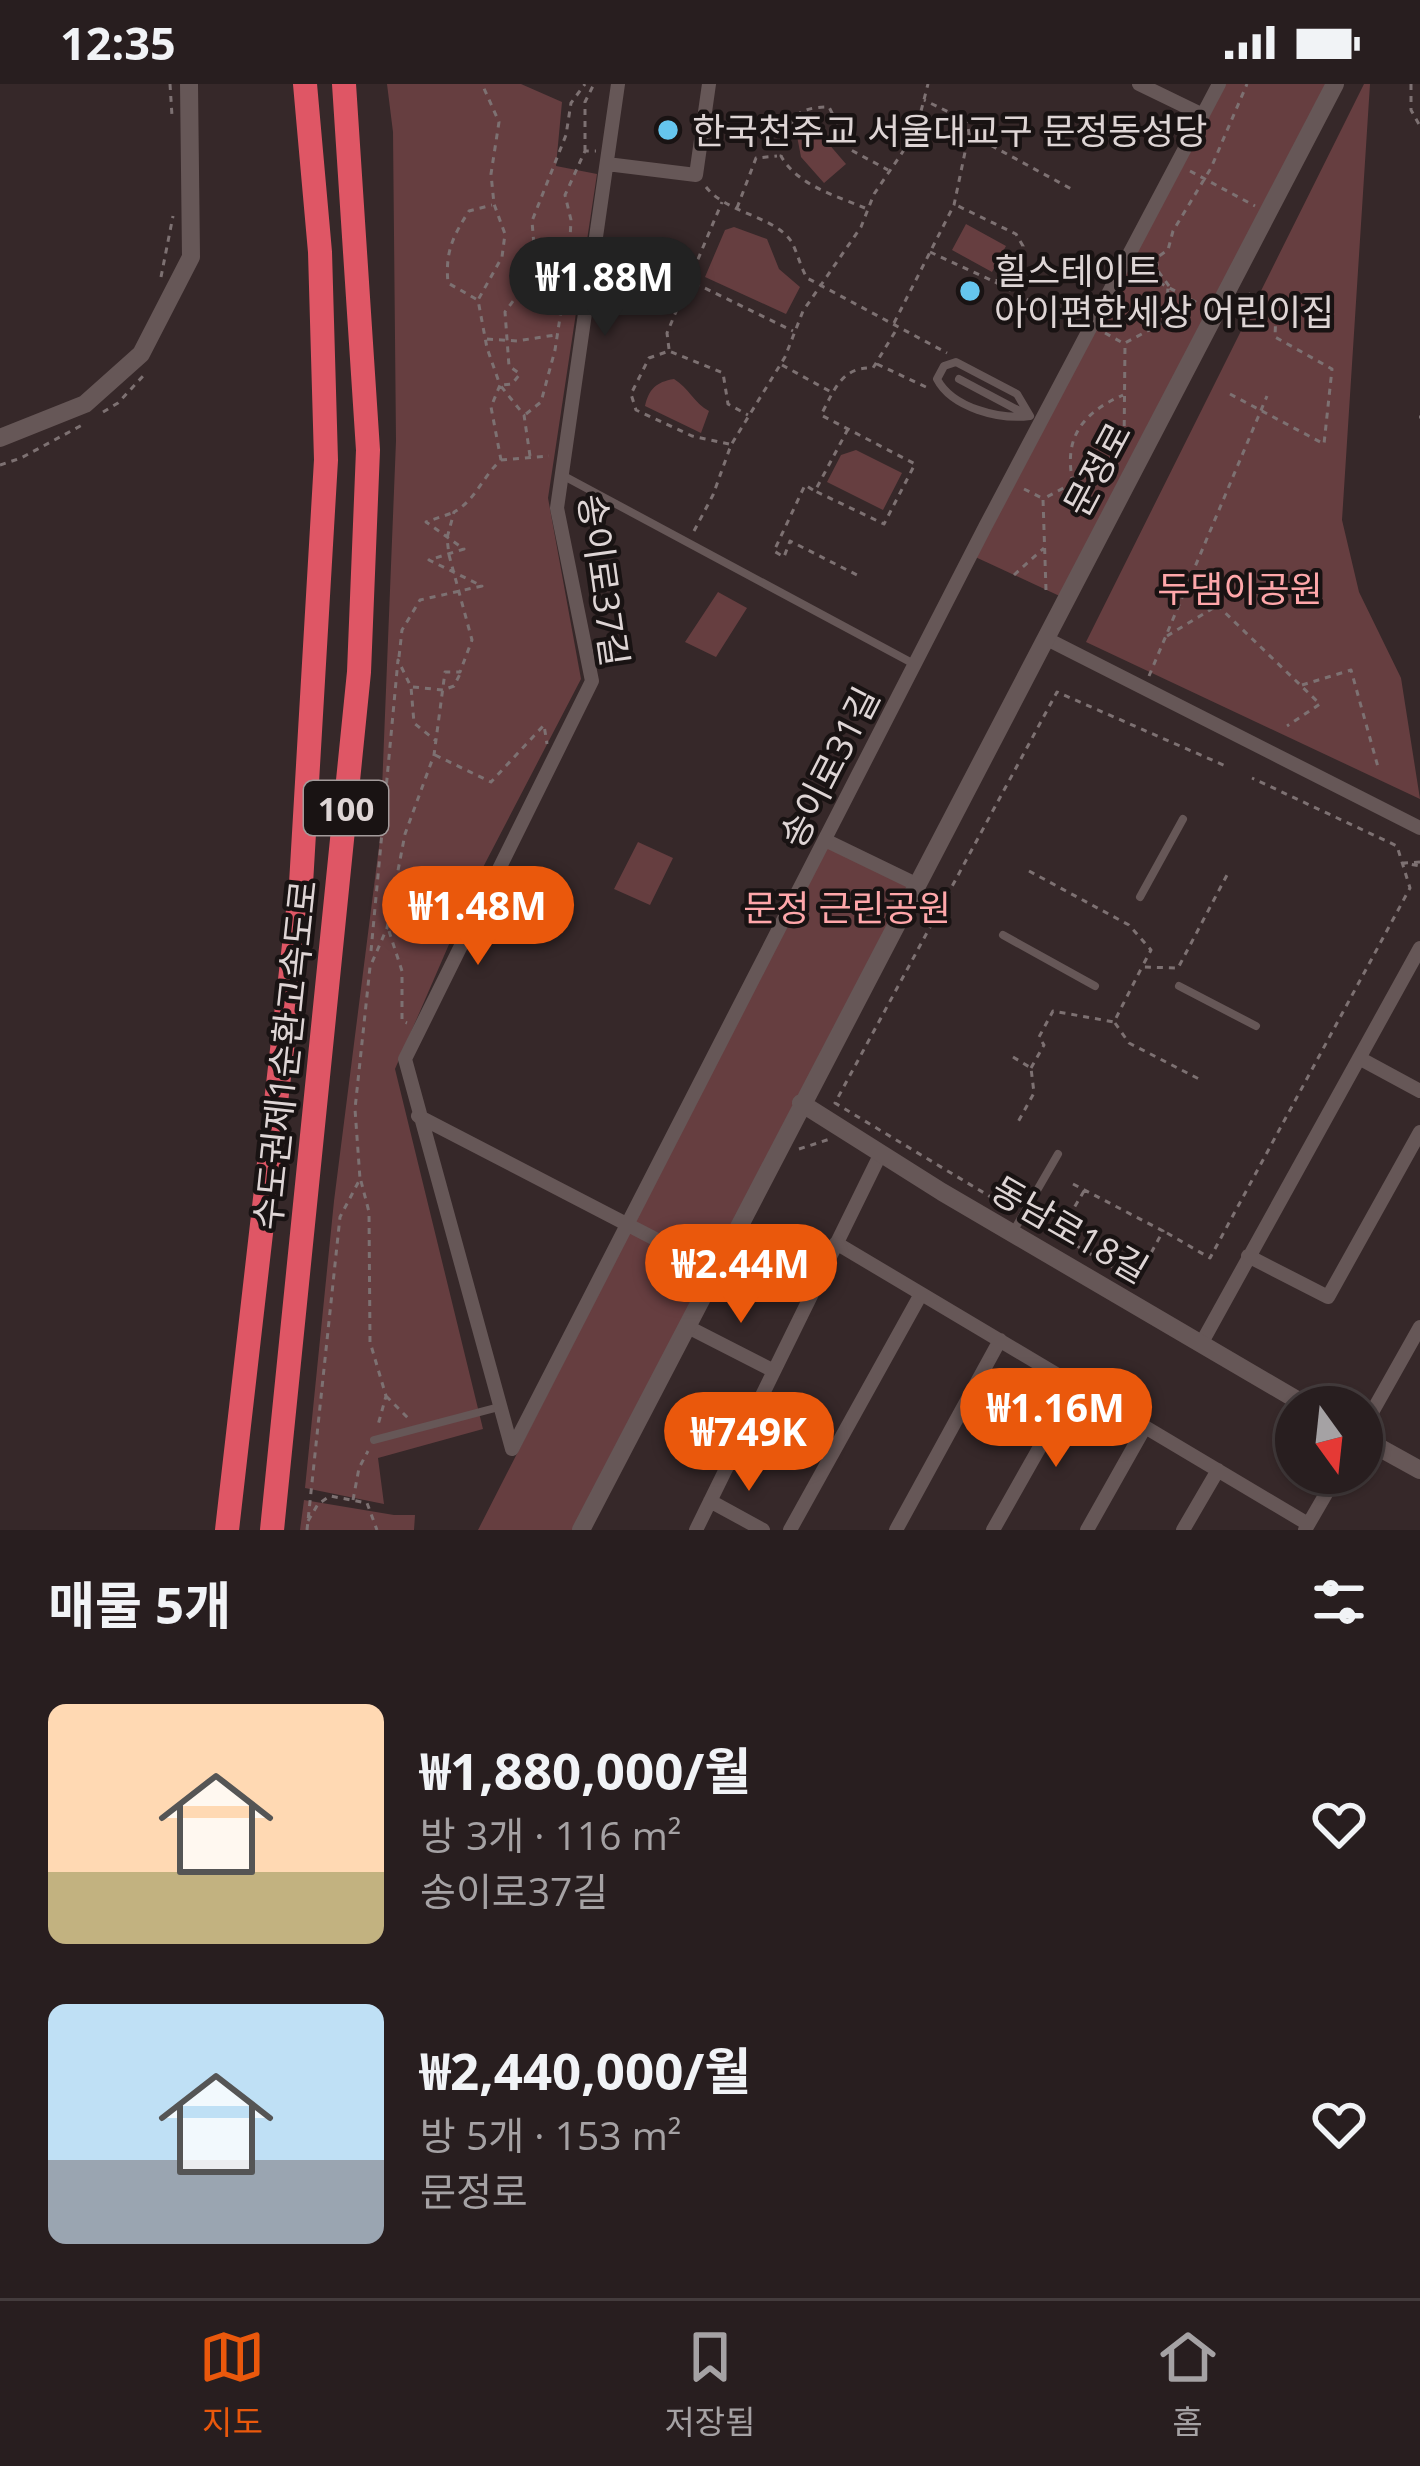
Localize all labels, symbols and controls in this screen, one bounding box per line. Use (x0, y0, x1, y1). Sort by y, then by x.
text: 12:35 (60, 12, 176, 73)
place label: 한국천주교 서울대교구 문정동성당 (692, 106, 1208, 155)
marker: 한국천주교 서울대교구 문정동성당 (655, 117, 681, 143)
pin: ₩1.88M (507, 237, 703, 339)
place label: 힐스테이트 아이편한세상 어린이집 (994, 246, 1335, 336)
text: ₩1.88M (536, 249, 674, 302)
marker: 힐스테이트 아이편한세상 어린이집 (957, 278, 983, 304)
street label: 문정로 (1052, 414, 1142, 524)
street label: 송이로37길 (568, 491, 640, 669)
park label: 두댐이공원 (1157, 564, 1323, 613)
street label: 송이로31길 (768, 679, 890, 855)
road number: 100 (304, 781, 388, 835)
pin: ₩1.48M (380, 866, 576, 968)
street label: 수도권제1순환고속도로 (242, 878, 328, 1232)
text: ₩1.48M (409, 878, 547, 931)
park label: 문정 근린공원 (743, 883, 951, 932)
street label: 동남로18길 (983, 1164, 1157, 1294)
pin: ₩2.44M (643, 1224, 839, 1326)
text: ₩2.44M (672, 1236, 810, 1289)
pin: ₩1.16M (958, 1368, 1154, 1470)
text: ₩1.16M (987, 1380, 1125, 1433)
north arrow (1275, 1386, 1383, 1494)
map controls (1275, 1386, 1383, 1494)
pin: ₩749K (665, 1392, 833, 1494)
text: ₩749K (691, 1404, 807, 1457)
text: 매물 5개 (48, 1569, 231, 1639)
icon: filters (1306, 1569, 1372, 1635)
text: ₩1,880,000/월 (420, 1735, 751, 1805)
icon: home (144, 1752, 288, 1896)
icon: heart (1306, 1791, 1372, 1857)
text: 방 3개 · 116 m² (420, 1808, 681, 1861)
text: 송이로37길 (420, 1864, 608, 1917)
text: ₩2,440,000/월 (420, 2035, 751, 2105)
icon: home (144, 2052, 288, 2196)
icon: heart (1306, 2091, 1372, 2157)
text: 방 5개 · 153 m² (420, 2108, 681, 2161)
text: 문정로 (420, 2164, 528, 2217)
tab: 지도 (199, 2324, 265, 2444)
tab: 저장됨 (664, 2324, 756, 2444)
tab: 홈 (1155, 2324, 1221, 2444)

